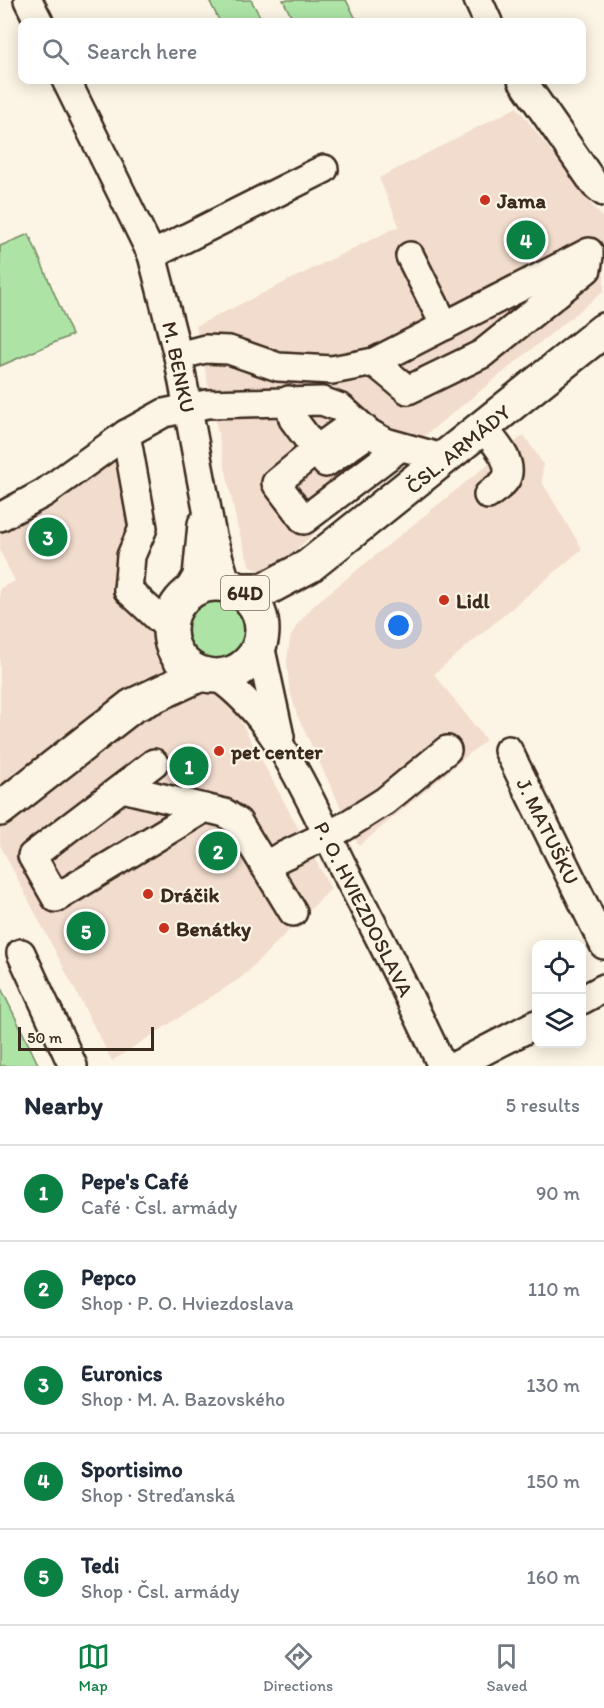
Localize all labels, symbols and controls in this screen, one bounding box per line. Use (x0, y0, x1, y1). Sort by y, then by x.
search box (18, 18, 586, 84)
icon: search (39, 35, 72, 68)
text: Search here (87, 38, 197, 65)
place label: Jama (496, 188, 546, 213)
marker: Jama (478, 193, 492, 207)
pin: 4 (506, 218, 546, 262)
street label: M. BENKU (157, 319, 201, 415)
street label: ČSL. ARMÁDY (401, 399, 515, 499)
pin: 3 (28, 514, 68, 560)
road number: 64D (221, 576, 269, 610)
place label: Lidl (456, 588, 491, 613)
marker: Lidl (437, 593, 451, 607)
your location (384, 611, 413, 640)
place label: pet center (230, 739, 323, 765)
pin: 1 (170, 744, 208, 789)
marker: pet center (212, 744, 226, 758)
street label: J. MATUŠKU (511, 774, 585, 888)
street label: P. O. HVIEZDOSLAVA (309, 817, 419, 1001)
pin: 2 (198, 828, 238, 874)
place label: Dráčik (160, 882, 219, 907)
marker: Dráčik (141, 887, 155, 901)
pin: 5 (66, 908, 106, 954)
place label: Benátky (176, 916, 251, 942)
marker: Benátky (157, 921, 171, 935)
map controls (532, 940, 586, 1048)
button: locate (532, 940, 586, 994)
button: layers (532, 994, 586, 1048)
scale bar (18, 1024, 154, 1052)
text: 50 m (27, 1028, 62, 1047)
text: Nearby (24, 1089, 103, 1121)
text: 5 results (506, 1093, 580, 1117)
text: Pepe's Café (81, 1168, 189, 1195)
text: 1 (39, 1181, 48, 1205)
text: 90 m (536, 1181, 580, 1205)
text: Café · Čsl. armády (81, 1195, 237, 1219)
text: Pepco (81, 1264, 136, 1291)
text: 2 (38, 1277, 49, 1301)
text: 110 m (528, 1277, 580, 1301)
text: Shop · P. O. Hviezdoslava (81, 1291, 294, 1315)
text: Euronics (81, 1360, 163, 1387)
text: 3 (38, 1373, 49, 1397)
text: 130 m (526, 1373, 580, 1397)
text: Shop · M. A. Bazovského (81, 1387, 285, 1411)
text: Sportisimo (81, 1456, 183, 1483)
text: 4 (37, 1469, 50, 1493)
text: 150 m (527, 1469, 580, 1493)
text: Shop · Streďanská (81, 1483, 235, 1507)
text: Tedi (81, 1552, 119, 1579)
text: 5 (38, 1565, 49, 1589)
text: 160 m (527, 1565, 580, 1589)
text: Shop · Čsl. armády (81, 1579, 240, 1603)
tab: Map (77, 1640, 110, 1695)
tab: Directions (263, 1640, 333, 1695)
tab: Saved (487, 1640, 527, 1695)

